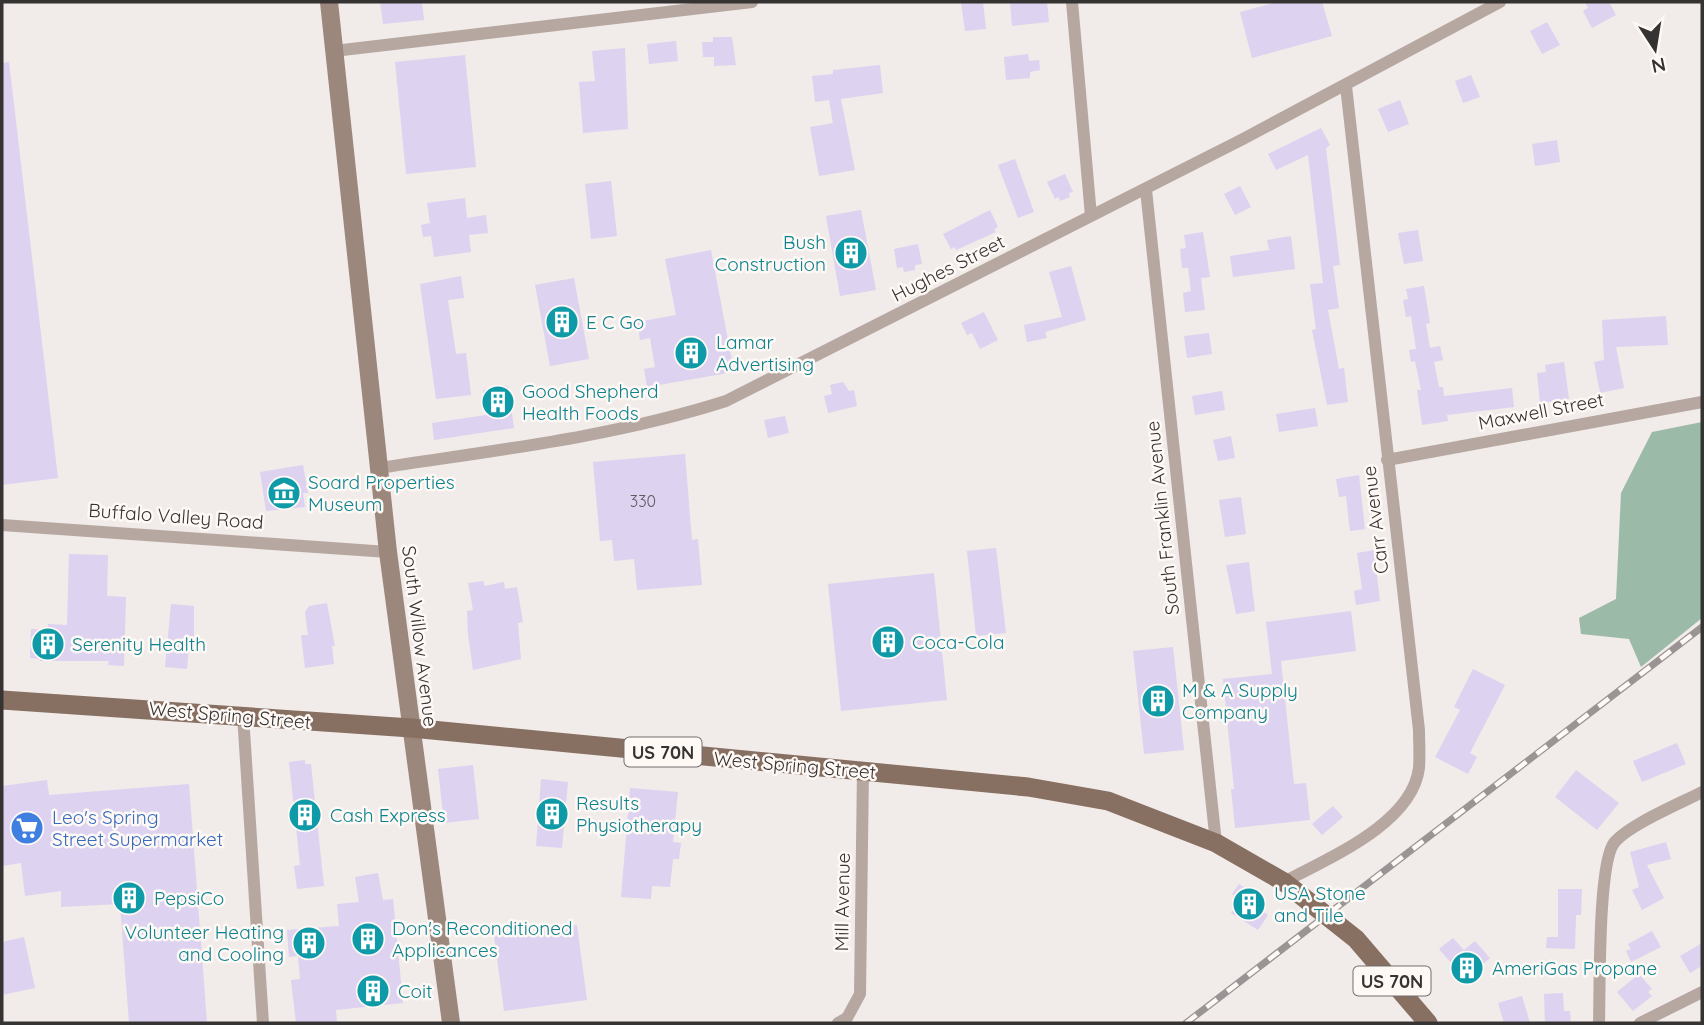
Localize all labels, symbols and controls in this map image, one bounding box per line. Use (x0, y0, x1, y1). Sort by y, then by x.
north arrow (1620, 14, 1690, 84)
text: N (1649, 52, 1668, 79)
street label: Hughes Street (887, 229, 1009, 307)
place label: Bush Construction (715, 230, 826, 276)
building icon: Bush Construction (832, 234, 870, 272)
building icon: E C Go (543, 303, 581, 341)
place label: E C Go (586, 310, 644, 334)
place label: Lamar Advertising (716, 330, 814, 376)
building icon: Lamar Advertising (672, 334, 710, 372)
place label: Good Shepherd Health Foods (522, 379, 659, 425)
building icon: Good Shepherd Health Foods (479, 383, 517, 421)
street label: Maxwell Street (1476, 387, 1606, 435)
street label: South Franklin Avenue (1140, 420, 1184, 616)
street label: Carr Avenue (1356, 465, 1394, 575)
place label: Soard Properties Museum (308, 470, 455, 516)
museum icon: Soard Properties Museum (265, 474, 303, 512)
house number: 330 (630, 491, 656, 511)
street label: Buffalo Valley Road (88, 498, 264, 534)
street label: South Willow Avenue (397, 544, 443, 728)
building icon: Coca-Cola (869, 623, 907, 661)
building icon: Serenity Health (29, 625, 67, 663)
place label: Coca-Cola (912, 630, 1004, 654)
place label: Serenity Health (72, 632, 206, 656)
place label: M & A Supply Company (1182, 678, 1298, 724)
building icon: M & A Supply Company (1139, 682, 1177, 720)
street label: West Spring Street (148, 696, 312, 734)
road number: US 70N (624, 738, 702, 766)
street label: West Spring Street (713, 746, 877, 784)
place label: Results Physiotherapy (576, 791, 702, 837)
building icon: Results Physiotherapy (533, 795, 571, 833)
building icon: Cash Express (286, 796, 324, 834)
place label: Cash Express (330, 803, 446, 827)
place label: Leo's Spring Street Supermarket (52, 805, 223, 851)
supermarket icon: Leo's Spring Street Supermarket (8, 809, 46, 847)
street label: Mill Avenue (829, 852, 855, 952)
building icon: PepsiCo (110, 879, 148, 917)
place label: USA Stone and Tile (1274, 881, 1366, 927)
building icon: USA Stone and Tile (1230, 885, 1268, 923)
place label: PepsiCo (154, 886, 224, 910)
place label: Don's Reconditioned Applicances (392, 916, 573, 962)
place label: Volunteer Heating and Cooling (125, 920, 284, 966)
building icon: Don's Reconditioned Applicances (349, 920, 387, 958)
building icon: Volunteer Heating and Cooling (290, 924, 328, 962)
building icon: AmeriGas Propane (1448, 949, 1486, 987)
place label: AmeriGas Propane (1492, 956, 1657, 980)
road number: US 70N (1354, 966, 1430, 996)
building icon: Coit (354, 972, 392, 1010)
place label: Coit (398, 979, 432, 1003)

